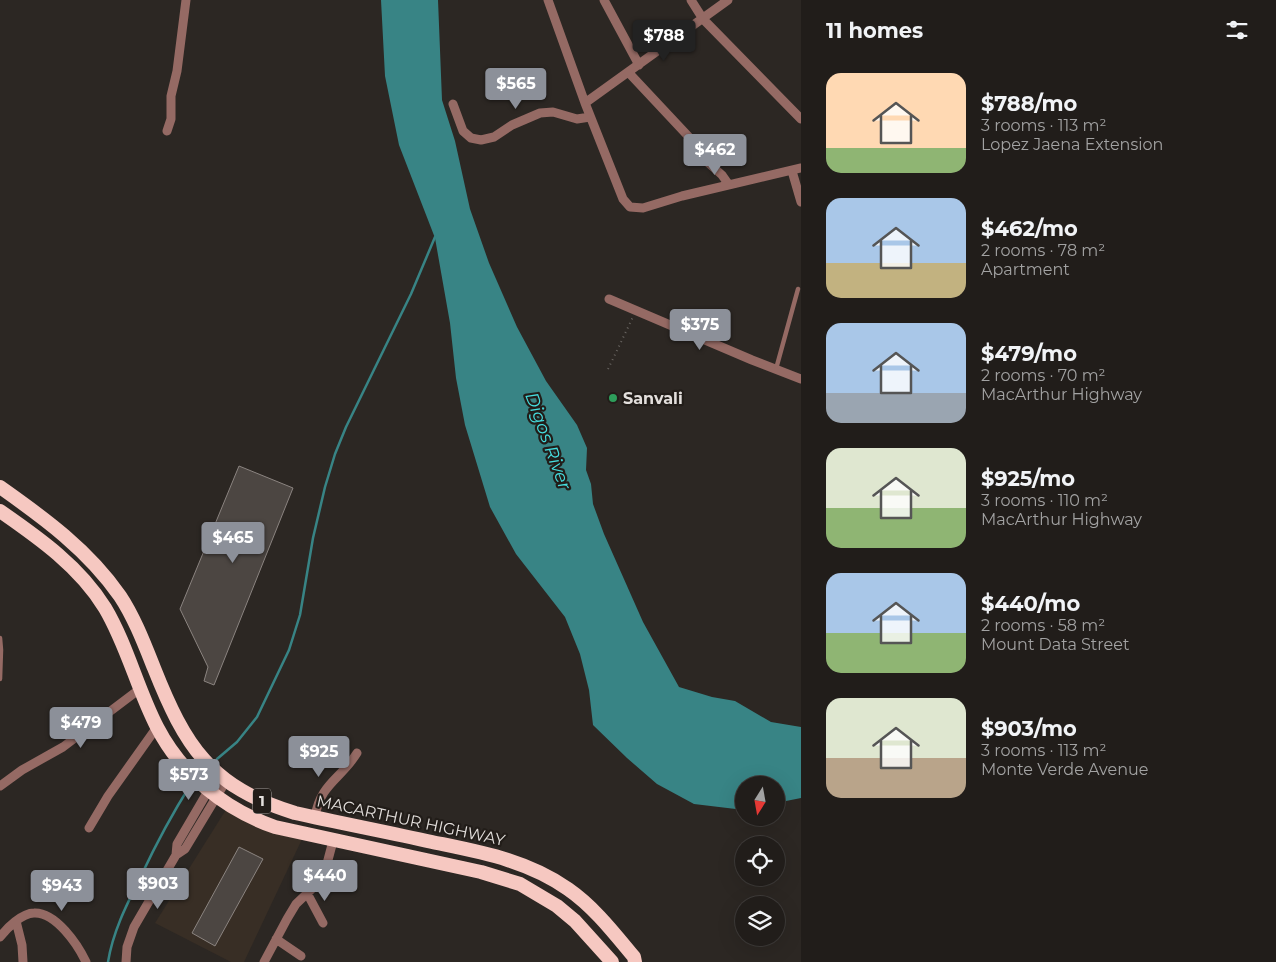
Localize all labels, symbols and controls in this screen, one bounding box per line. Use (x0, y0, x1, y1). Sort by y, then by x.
icon: filters (1223, 16, 1251, 44)
text: 11 homes (826, 18, 923, 43)
pin: $788 (634, 20, 694, 62)
text: $788 (644, 26, 684, 45)
pin: $565 (486, 68, 546, 110)
text: $565 (496, 74, 536, 93)
text: $788/mo (981, 91, 1077, 116)
icon: home (866, 93, 926, 153)
text: 3 rooms · 113 m² (981, 116, 1106, 135)
pin: $462 (685, 134, 745, 176)
text: Lopez Jaena Extension (981, 135, 1163, 154)
text: $462 (694, 140, 736, 159)
text: $462/mo (981, 216, 1078, 241)
icon: home (866, 218, 926, 278)
text: 2 rooms · 78 m² (981, 241, 1105, 260)
text: Apartment (981, 260, 1070, 279)
pin: $375 (670, 308, 730, 351)
text: $375 (681, 315, 719, 334)
text: $479/mo (981, 341, 1077, 366)
icon: home (866, 343, 926, 403)
text: 2 rooms · 70 m² (981, 366, 1106, 385)
text: MacArthur Highway (981, 385, 1142, 404)
water label: Digos River (520, 389, 576, 494)
place label: Sanvali (623, 389, 683, 408)
marker: Sanvali (607, 392, 619, 404)
text: $925/mo (981, 466, 1075, 491)
icon: home (866, 468, 926, 528)
text: 3 rooms · 110 m² (981, 491, 1108, 510)
text: MacArthur Highway (981, 510, 1142, 529)
pin: $465 (203, 522, 263, 564)
text: $465 (212, 528, 254, 547)
text: $440/mo (981, 591, 1080, 616)
icon: home (866, 593, 926, 653)
text: 2 rooms · 58 m² (981, 616, 1105, 635)
text: Mount Data Street (981, 635, 1129, 654)
pin: $479 (51, 706, 111, 749)
text: $479 (61, 713, 101, 732)
text: $903/mo (981, 716, 1077, 741)
icon: home (866, 718, 926, 778)
pin: $925 (289, 736, 349, 778)
text: 3 rooms · 113 m² (981, 741, 1106, 760)
text: $925 (299, 742, 339, 761)
pin: $573 (159, 758, 219, 801)
text: Monte Verde Avenue (981, 760, 1148, 779)
text: $573 (170, 765, 208, 784)
north arrow (735, 776, 785, 826)
map controls (735, 776, 785, 946)
road number: 1 (253, 788, 271, 814)
street label: MACARTHUR HIGHWAY (315, 791, 508, 850)
button: locate (735, 836, 785, 886)
pin: $440 (295, 860, 355, 902)
text: $440 (303, 866, 347, 885)
pin: $903 (128, 868, 188, 910)
pin: $943 (32, 870, 92, 912)
text: $903 (138, 874, 178, 893)
text: $943 (42, 876, 82, 895)
button: layers (735, 896, 785, 946)

